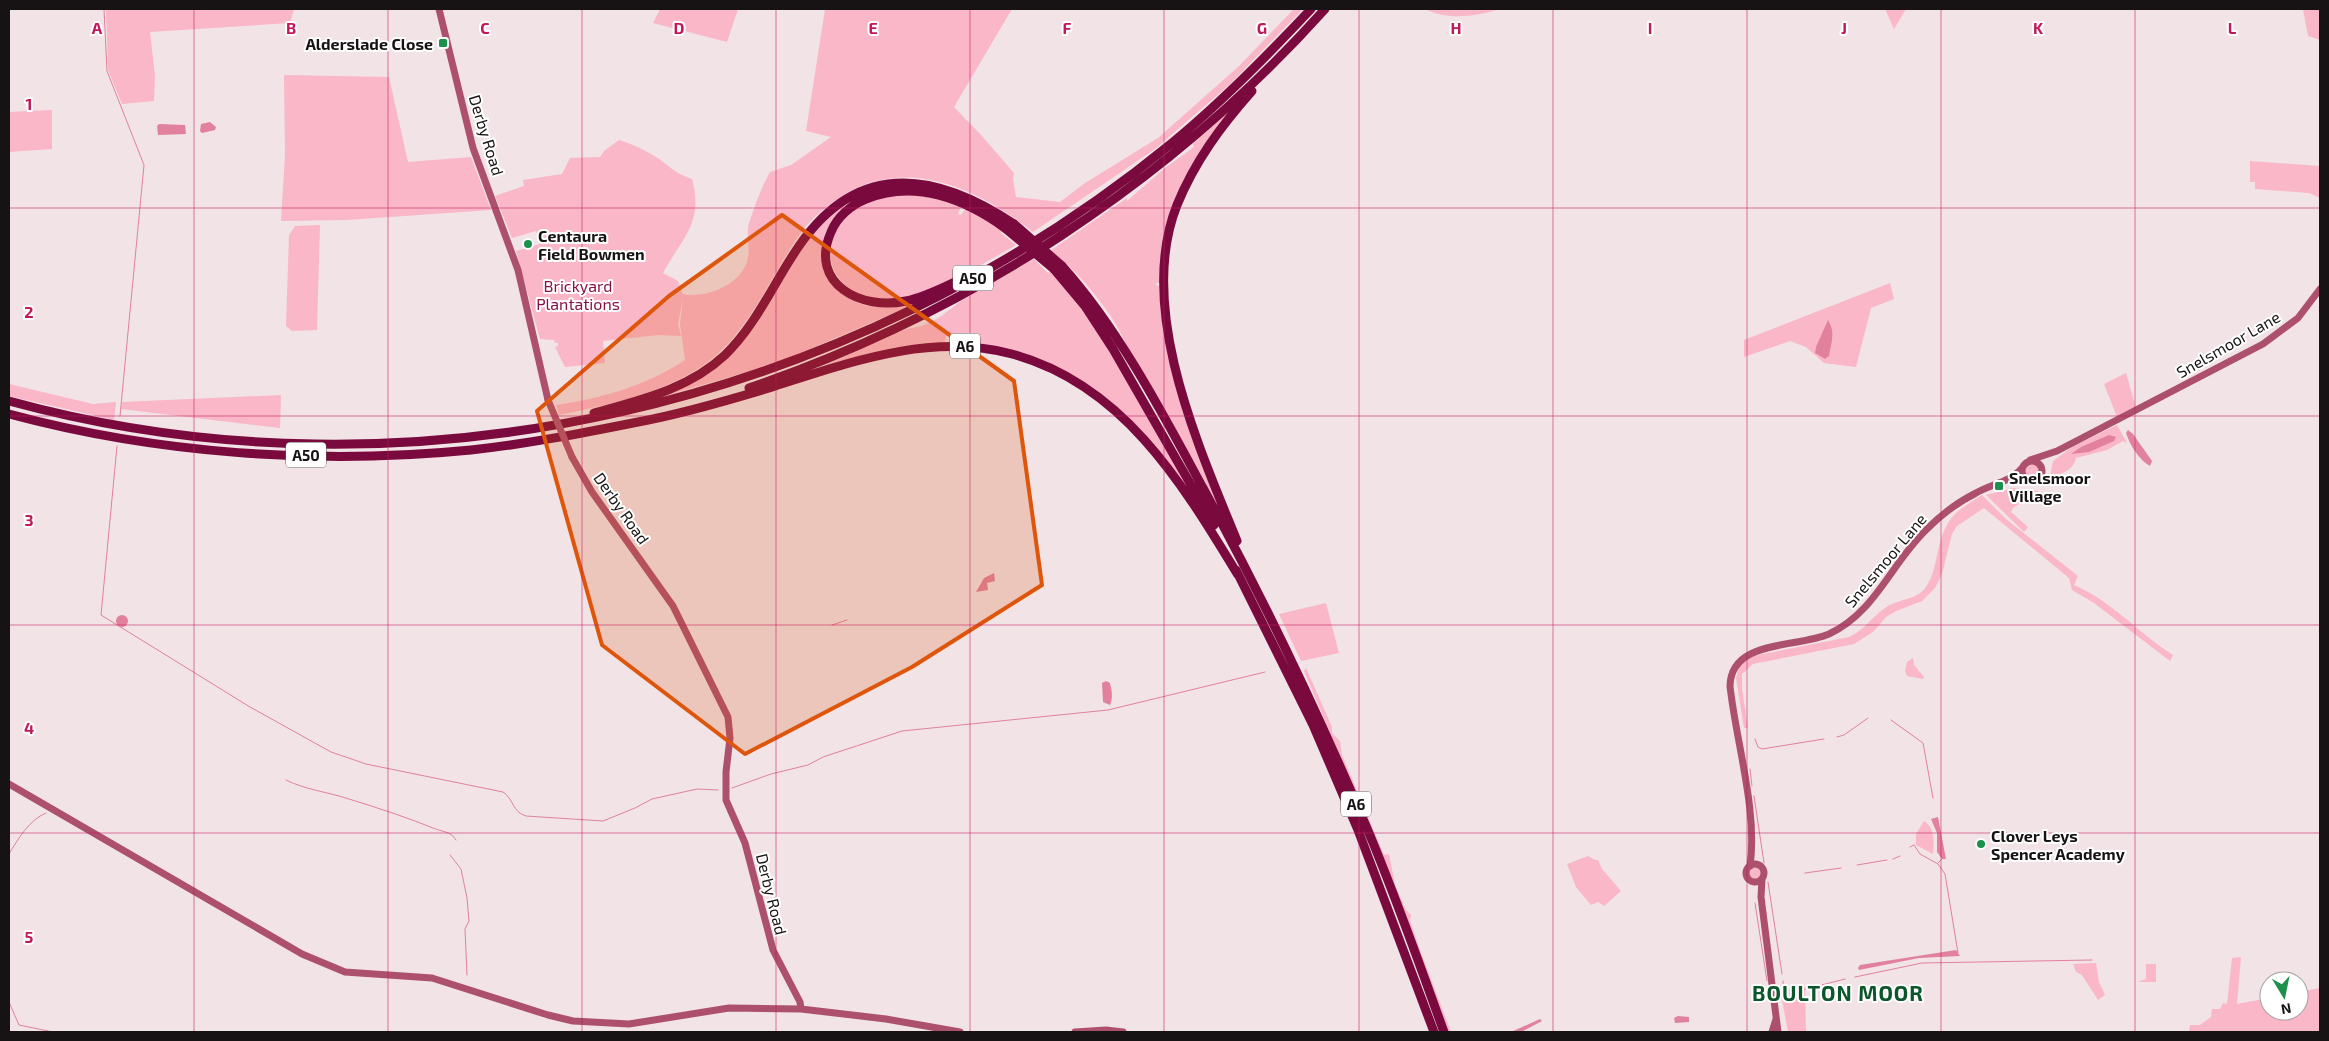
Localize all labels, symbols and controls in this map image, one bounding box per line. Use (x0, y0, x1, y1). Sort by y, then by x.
text: A (92, 18, 103, 37)
text: B (286, 18, 296, 37)
text: C (480, 18, 490, 37)
text: D (674, 18, 685, 37)
text: E (868, 18, 878, 37)
text: F (1063, 18, 1072, 37)
text: G (1257, 18, 1267, 37)
text: H (1450, 18, 1462, 37)
text: I (1648, 18, 1652, 37)
text: J (1841, 18, 1847, 37)
text: K (2033, 18, 2044, 37)
text: L (2228, 18, 2237, 37)
place label: Alderslade Close (305, 34, 433, 53)
marker: Alderslade Close (437, 37, 449, 49)
street label: Derby Road (466, 92, 508, 178)
text: 1 (26, 94, 32, 113)
place label: Centaura Field Bowmen (538, 226, 645, 263)
marker: Centaura Field Bowmen (522, 238, 534, 250)
road number: A50 (953, 266, 993, 290)
park label: Brickyard Plantations (536, 276, 620, 313)
text: 2 (24, 302, 34, 321)
street label: Snelsmoor Lane (2173, 307, 2283, 381)
road number: A6 (950, 334, 980, 358)
road number: A50 (286, 442, 326, 468)
street label: Derby Road (590, 468, 654, 548)
place label: Snelsmoor Village (2009, 468, 2091, 505)
marker: Snelsmoor Village (1993, 480, 2005, 492)
street label: Snelsmoor Lane (1840, 509, 1930, 611)
text: 3 (24, 510, 34, 529)
text: 4 (24, 718, 34, 737)
road number: A6 (1341, 792, 1371, 816)
place label: Clover Leys Spencer Academy (1991, 826, 2125, 864)
marker: Clover Leys Spencer Academy (1975, 838, 1987, 850)
street label: Derby Road (753, 851, 791, 937)
text: 5 (25, 927, 34, 946)
north arrow (2259, 971, 2309, 1021)
district label: BOULTON MOOR (1752, 980, 1924, 1005)
text: N (2280, 1000, 2293, 1019)

